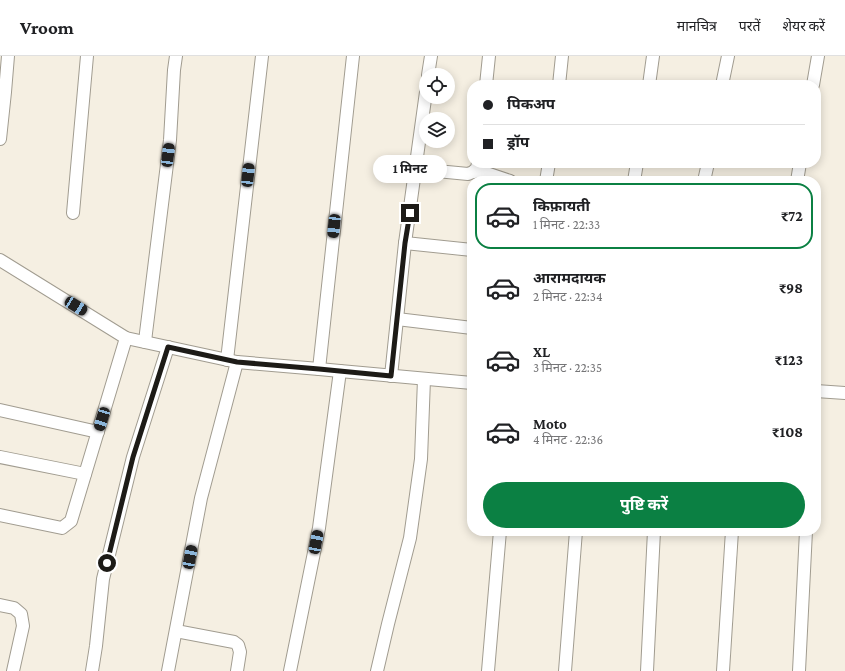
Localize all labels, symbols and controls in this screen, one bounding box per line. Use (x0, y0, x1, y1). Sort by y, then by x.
text: Vroom (20, 17, 74, 38)
text: मानचित्र (677, 18, 717, 34)
text: परतें (739, 18, 761, 34)
text: शेयर करें (783, 18, 825, 34)
map controls (419, 68, 455, 148)
button: locate (419, 68, 455, 104)
text: पिकअप (507, 96, 555, 112)
button: layers (419, 112, 455, 148)
text: ड्रॉप (507, 134, 529, 150)
car (161, 142, 175, 168)
callout: 1 मिनट (373, 155, 447, 183)
text: 1 मिनट (393, 161, 427, 176)
car (241, 162, 255, 188)
icon: car (485, 198, 521, 234)
text: किफ़ायती (533, 198, 590, 214)
route end (401, 204, 419, 222)
text: ₹72 (781, 208, 803, 224)
car (327, 213, 341, 239)
text: 1 मिनट · 22:33 (533, 217, 600, 232)
icon: car (485, 270, 521, 306)
text: आरामदायक (533, 270, 606, 286)
text: ₹98 (779, 280, 803, 296)
text: 2 मिनट · 22:34 (533, 289, 603, 304)
car (63, 295, 89, 317)
icon: car (485, 342, 521, 378)
text: XL (533, 344, 550, 360)
text: ₹123 (775, 352, 803, 368)
text: 3 मिनट · 22:35 (533, 360, 602, 375)
car (93, 406, 111, 432)
icon: car (485, 414, 521, 450)
text: Moto (533, 416, 567, 432)
text: ₹108 (772, 424, 803, 440)
text: 4 मिनट · 22:36 (533, 432, 603, 447)
button: पुष्टि करें (483, 482, 805, 528)
car (308, 529, 324, 555)
car (182, 544, 198, 570)
route start (98, 554, 116, 572)

